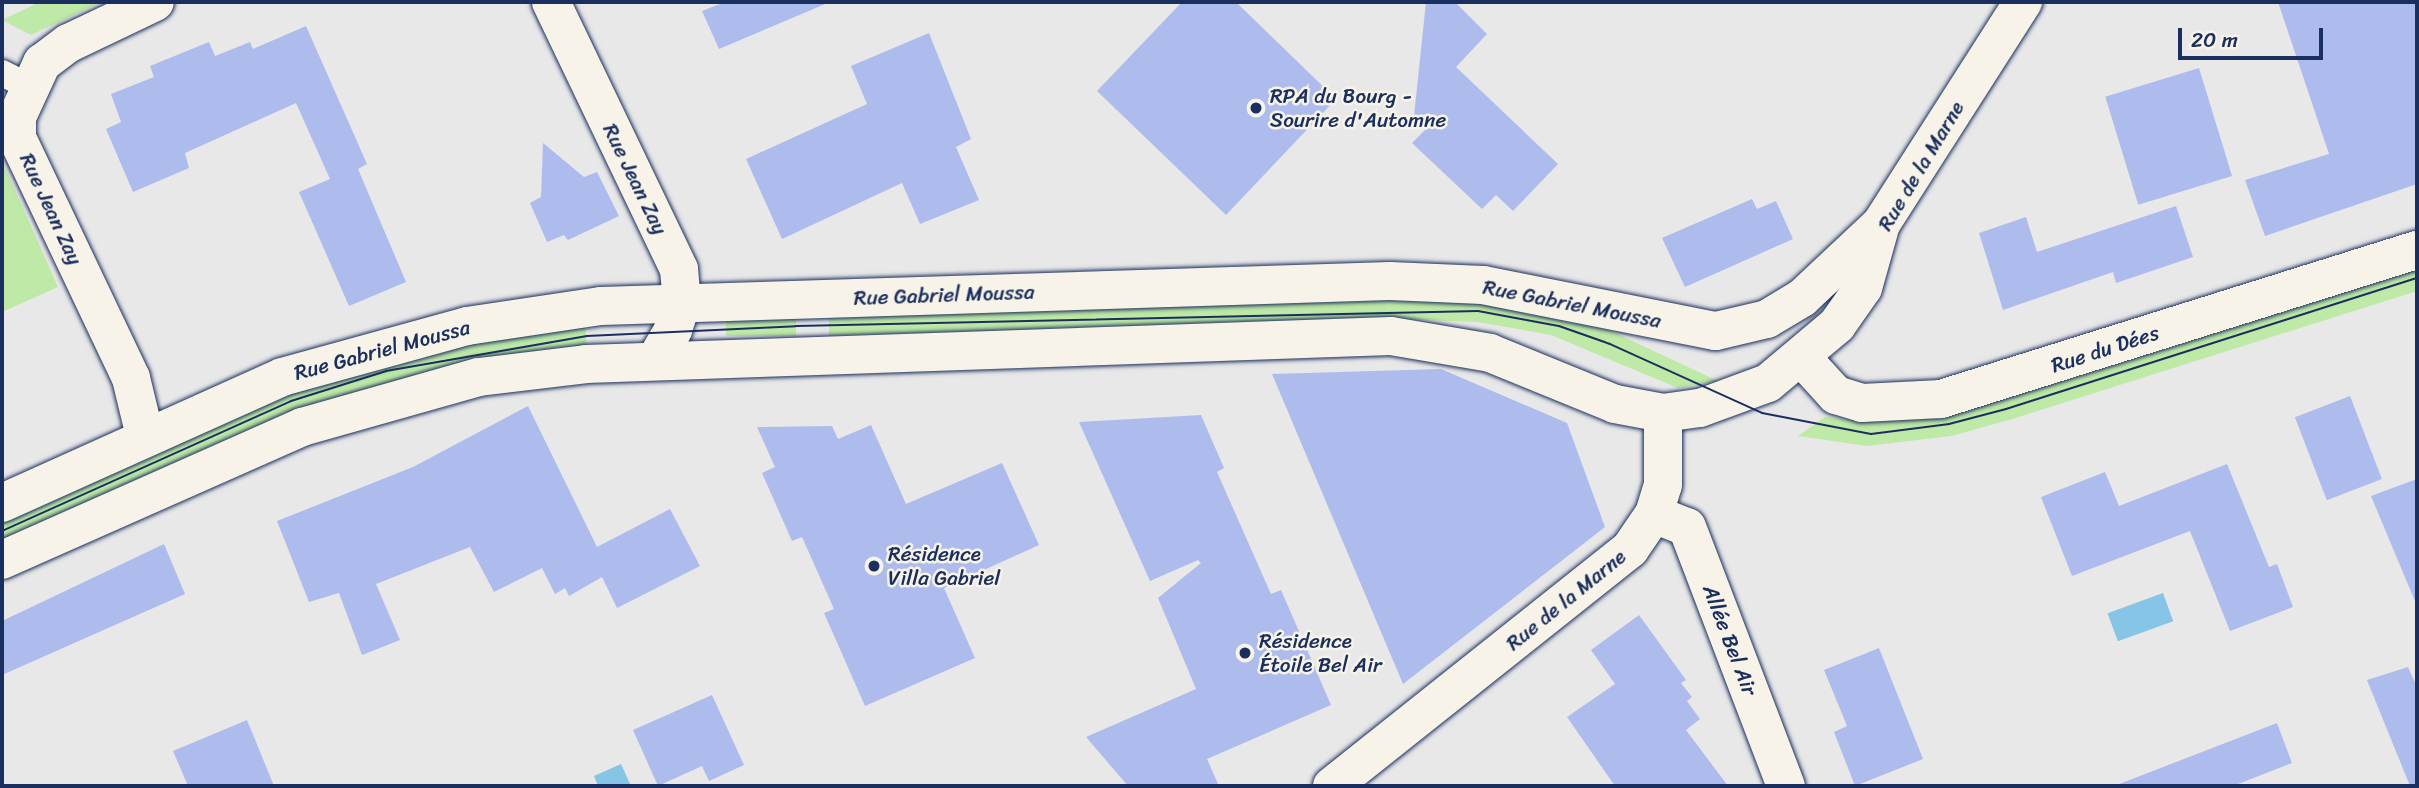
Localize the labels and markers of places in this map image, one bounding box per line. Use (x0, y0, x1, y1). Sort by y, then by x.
place label: RPA du Bourg - Sourire d'Automne (1270, 83, 1446, 133)
marker: RPA du Bourg - Sourire d'Automne (1248, 100, 1264, 116)
place label: Résidence Villa Gabriel (888, 541, 1000, 591)
marker: Résidence Villa Gabriel (866, 558, 882, 574)
place label: Résidence Étoile Bel Air (1259, 628, 1382, 678)
marker: Résidence Étoile Bel Air (1237, 645, 1253, 661)

